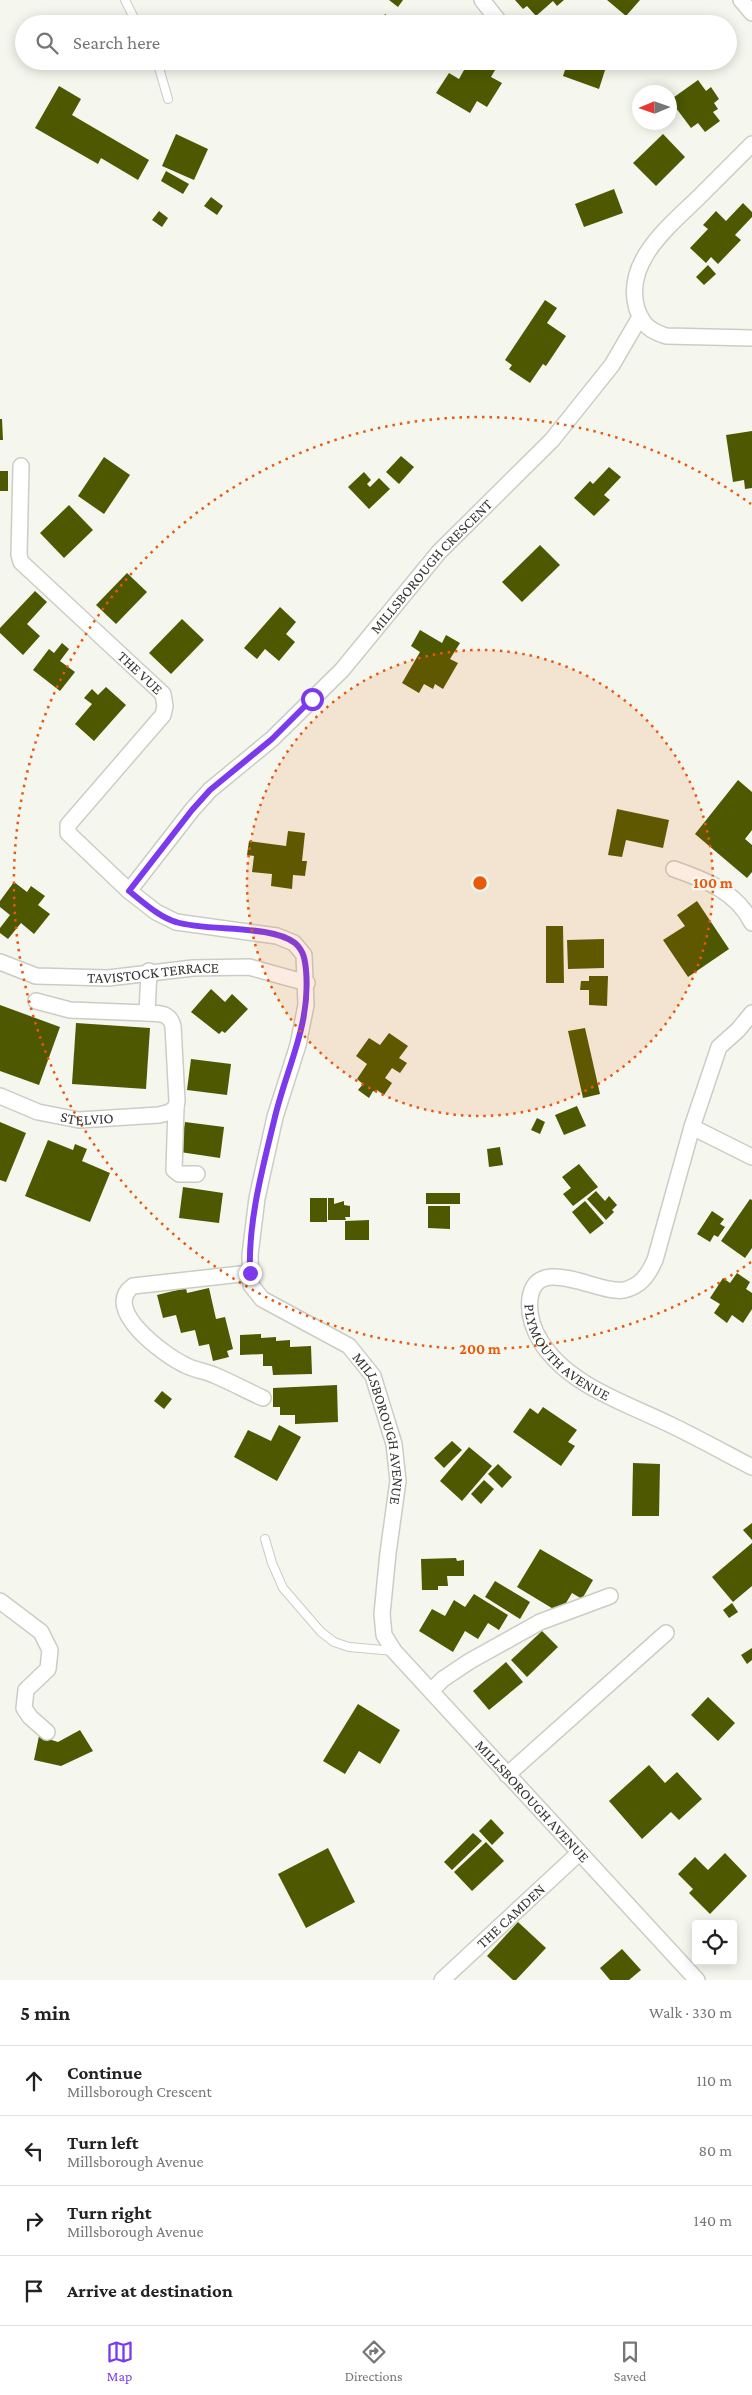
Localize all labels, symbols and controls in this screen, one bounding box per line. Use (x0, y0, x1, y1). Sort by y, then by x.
search box (15, 15, 737, 70)
icon: search (33, 29, 61, 57)
text: Search here (73, 32, 160, 53)
north arrow (632, 85, 677, 130)
street label: MILLSBOROUGH CRESCENT (367, 496, 495, 637)
street label: THE VUE (114, 648, 166, 697)
route start (301, 688, 324, 711)
centre of rings (471, 874, 489, 892)
text: 100 m (693, 875, 733, 891)
street label: TAVISTOCK TERRACE (87, 960, 219, 986)
street label: STELVIO (59, 1109, 114, 1128)
route end (239, 1262, 262, 1285)
street label: PLYMOUTH AVENUE (521, 1304, 612, 1404)
text: 200 m (459, 1341, 501, 1357)
street label: MILLSBOROUGH AVENUE (350, 1349, 406, 1506)
street label: MILLSBOROUGH AVENUE (472, 1737, 592, 1865)
street label: THE CAMDEN (474, 1881, 548, 1951)
map controls (692, 1920, 737, 1965)
button: locate (692, 1920, 737, 1965)
text: 5 min (20, 2001, 70, 2025)
text: Walk · 330 m (649, 2004, 732, 2021)
text: Continue (67, 2062, 142, 2083)
icon: ahead (20, 2067, 48, 2095)
text: 110 m (696, 2072, 732, 2089)
text: Millsborough Crescent (67, 2083, 212, 2100)
text: Turn left (67, 2132, 139, 2153)
icon: left (20, 2137, 48, 2165)
text: 80 m (698, 2142, 732, 2159)
text: Millsborough Avenue (67, 2153, 203, 2170)
text: Turn right (67, 2202, 152, 2223)
icon: right (20, 2207, 48, 2235)
text: 140 m (694, 2212, 732, 2229)
text: Millsborough Avenue (67, 2223, 203, 2240)
icon: arrive (20, 2277, 48, 2305)
text: Arrive at destination (67, 2280, 233, 2301)
tab: Map (106, 2338, 134, 2384)
tab: Directions (345, 2338, 403, 2384)
tab: Saved (614, 2338, 646, 2384)

